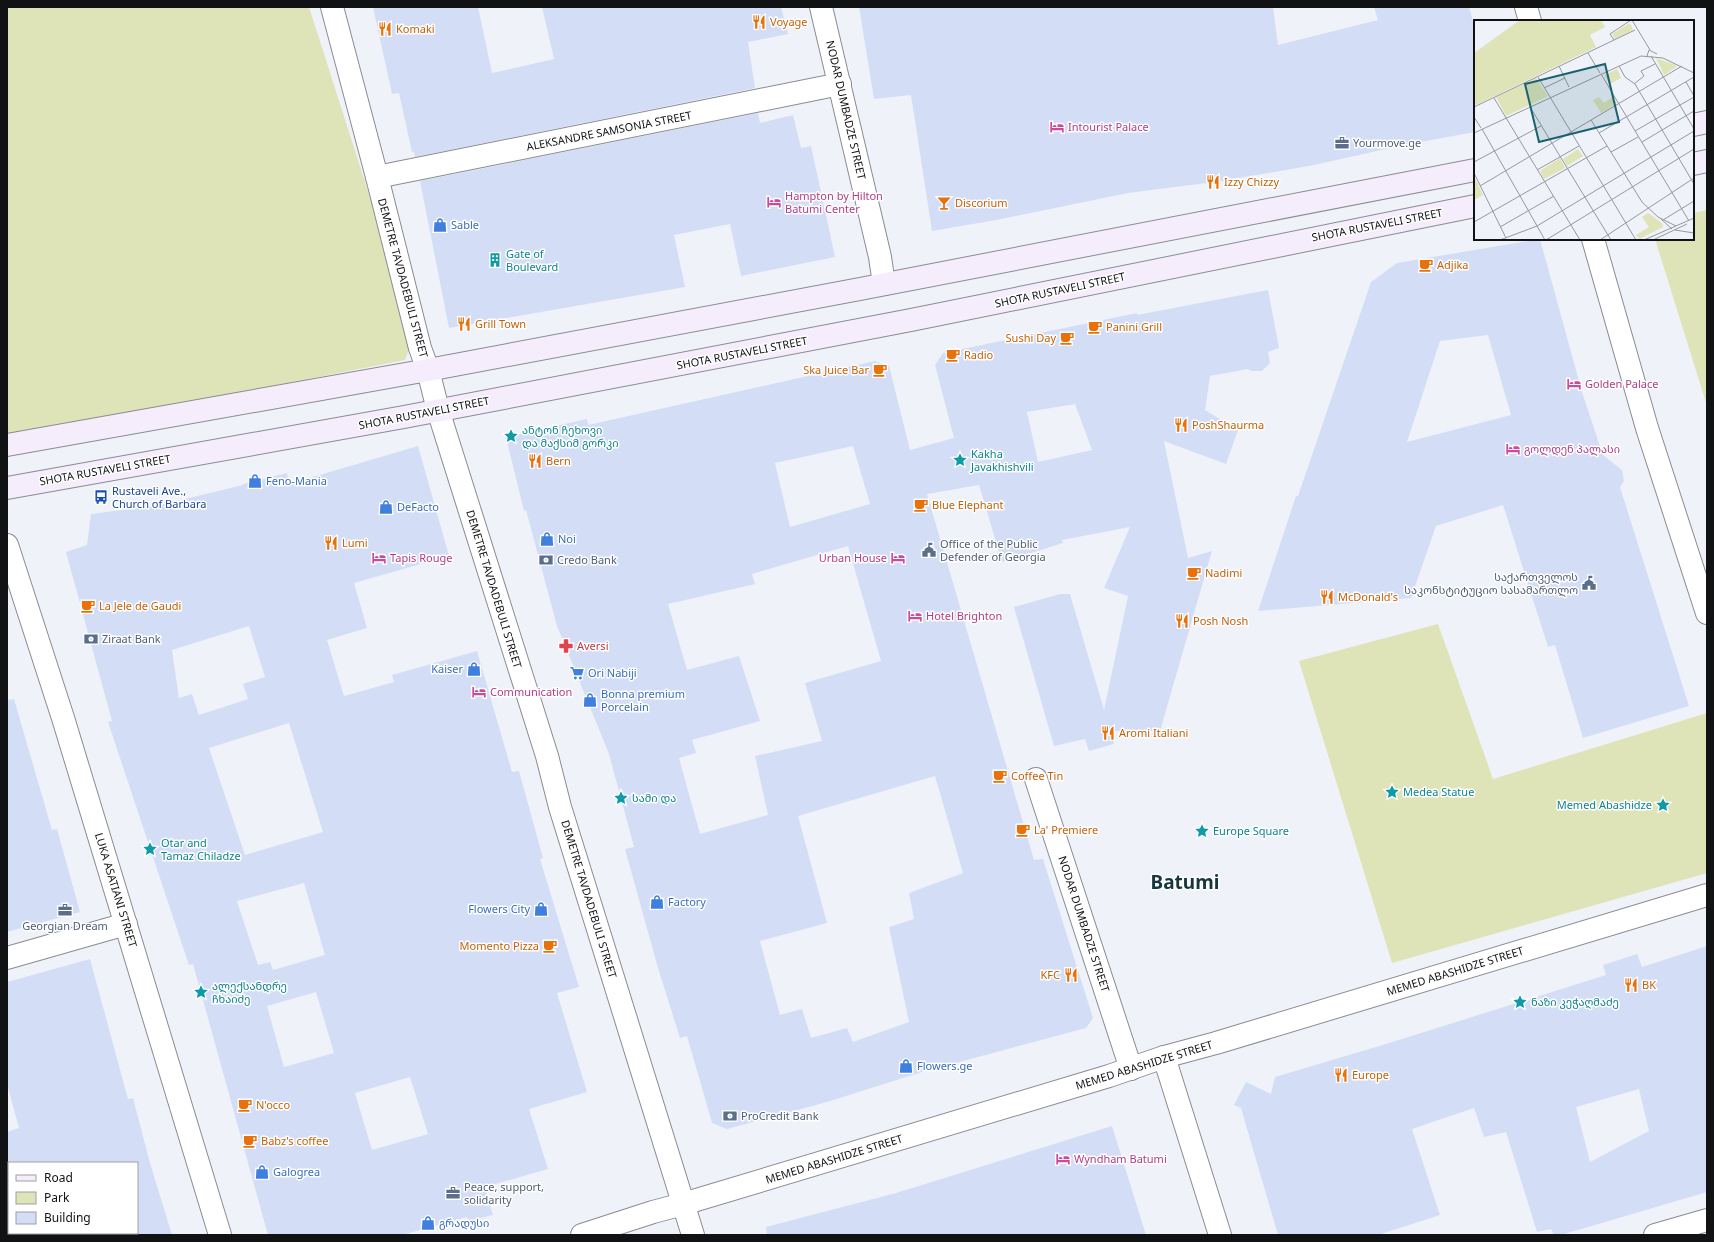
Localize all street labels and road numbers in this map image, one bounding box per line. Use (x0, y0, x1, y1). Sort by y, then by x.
street label: NODAR DUMBADZE STREET (823, 39, 870, 181)
street label: ALEKSANDRE SAMSONIA STREET (525, 107, 693, 154)
street label: DEMETRE TAVDADEBULI STREET (375, 196, 432, 359)
street label: SHOTA RUSTAVELI STREET (1310, 204, 1444, 245)
street label: SHOTA RUSTAVELI STREET (993, 268, 1126, 311)
street label: SHOTA RUSTAVELI STREET (675, 332, 809, 373)
street label: SHOTA RUSTAVELI STREET (357, 392, 491, 433)
street label: SHOTA RUSTAVELI STREET (38, 451, 172, 488)
street label: DEMETRE TAVDADEBULI STREET (463, 508, 526, 670)
street label: DEMETRE TAVDADEBULI STREET (558, 818, 621, 980)
street label: LUKA ASATIANI STREET (92, 831, 141, 949)
street label: NODAR DUMBADZE STREET (1055, 854, 1114, 994)
street label: MEMED ABASHIDZE STREET (1384, 942, 1525, 999)
street label: MEMED ABASHIDZE STREET (1073, 1036, 1214, 1093)
street label: MEMED ABASHIDZE STREET (763, 1130, 904, 1187)

